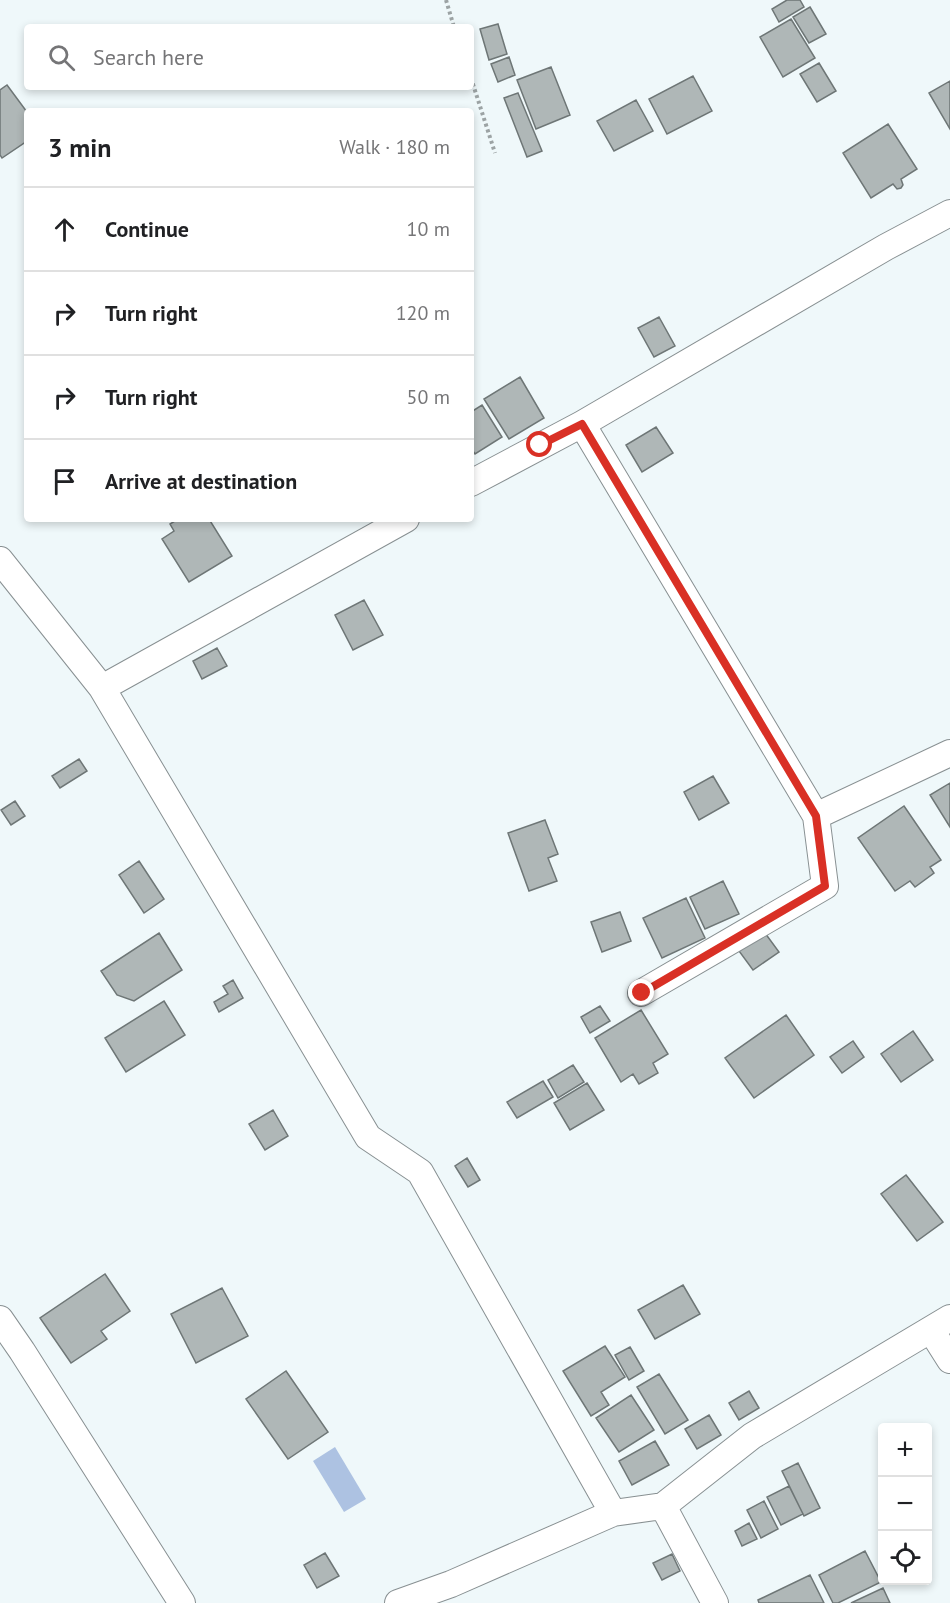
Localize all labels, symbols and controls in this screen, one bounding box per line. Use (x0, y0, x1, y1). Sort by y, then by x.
search box (24, 24, 474, 90)
icon: search (45, 41, 78, 74)
text: Search here (93, 43, 204, 71)
text: 3 min (48, 131, 111, 164)
text: Walk · 180 m (339, 134, 450, 160)
icon: ahead (48, 213, 81, 246)
text: Continue (105, 215, 189, 243)
text: 10 m (407, 216, 450, 242)
icon: right (48, 297, 81, 330)
text: Turn right (105, 299, 197, 327)
text: 120 m (396, 300, 450, 326)
icon: right (48, 381, 81, 414)
text: Turn right (105, 383, 197, 411)
text: 50 m (407, 384, 450, 410)
route start (526, 431, 552, 457)
icon: arrive (48, 465, 81, 498)
text: Arrive at destination (105, 467, 297, 495)
route end (628, 979, 654, 1005)
map controls (878, 1423, 932, 1585)
button: + (878, 1423, 932, 1477)
button: − (878, 1477, 932, 1531)
button: locate (878, 1531, 932, 1585)

